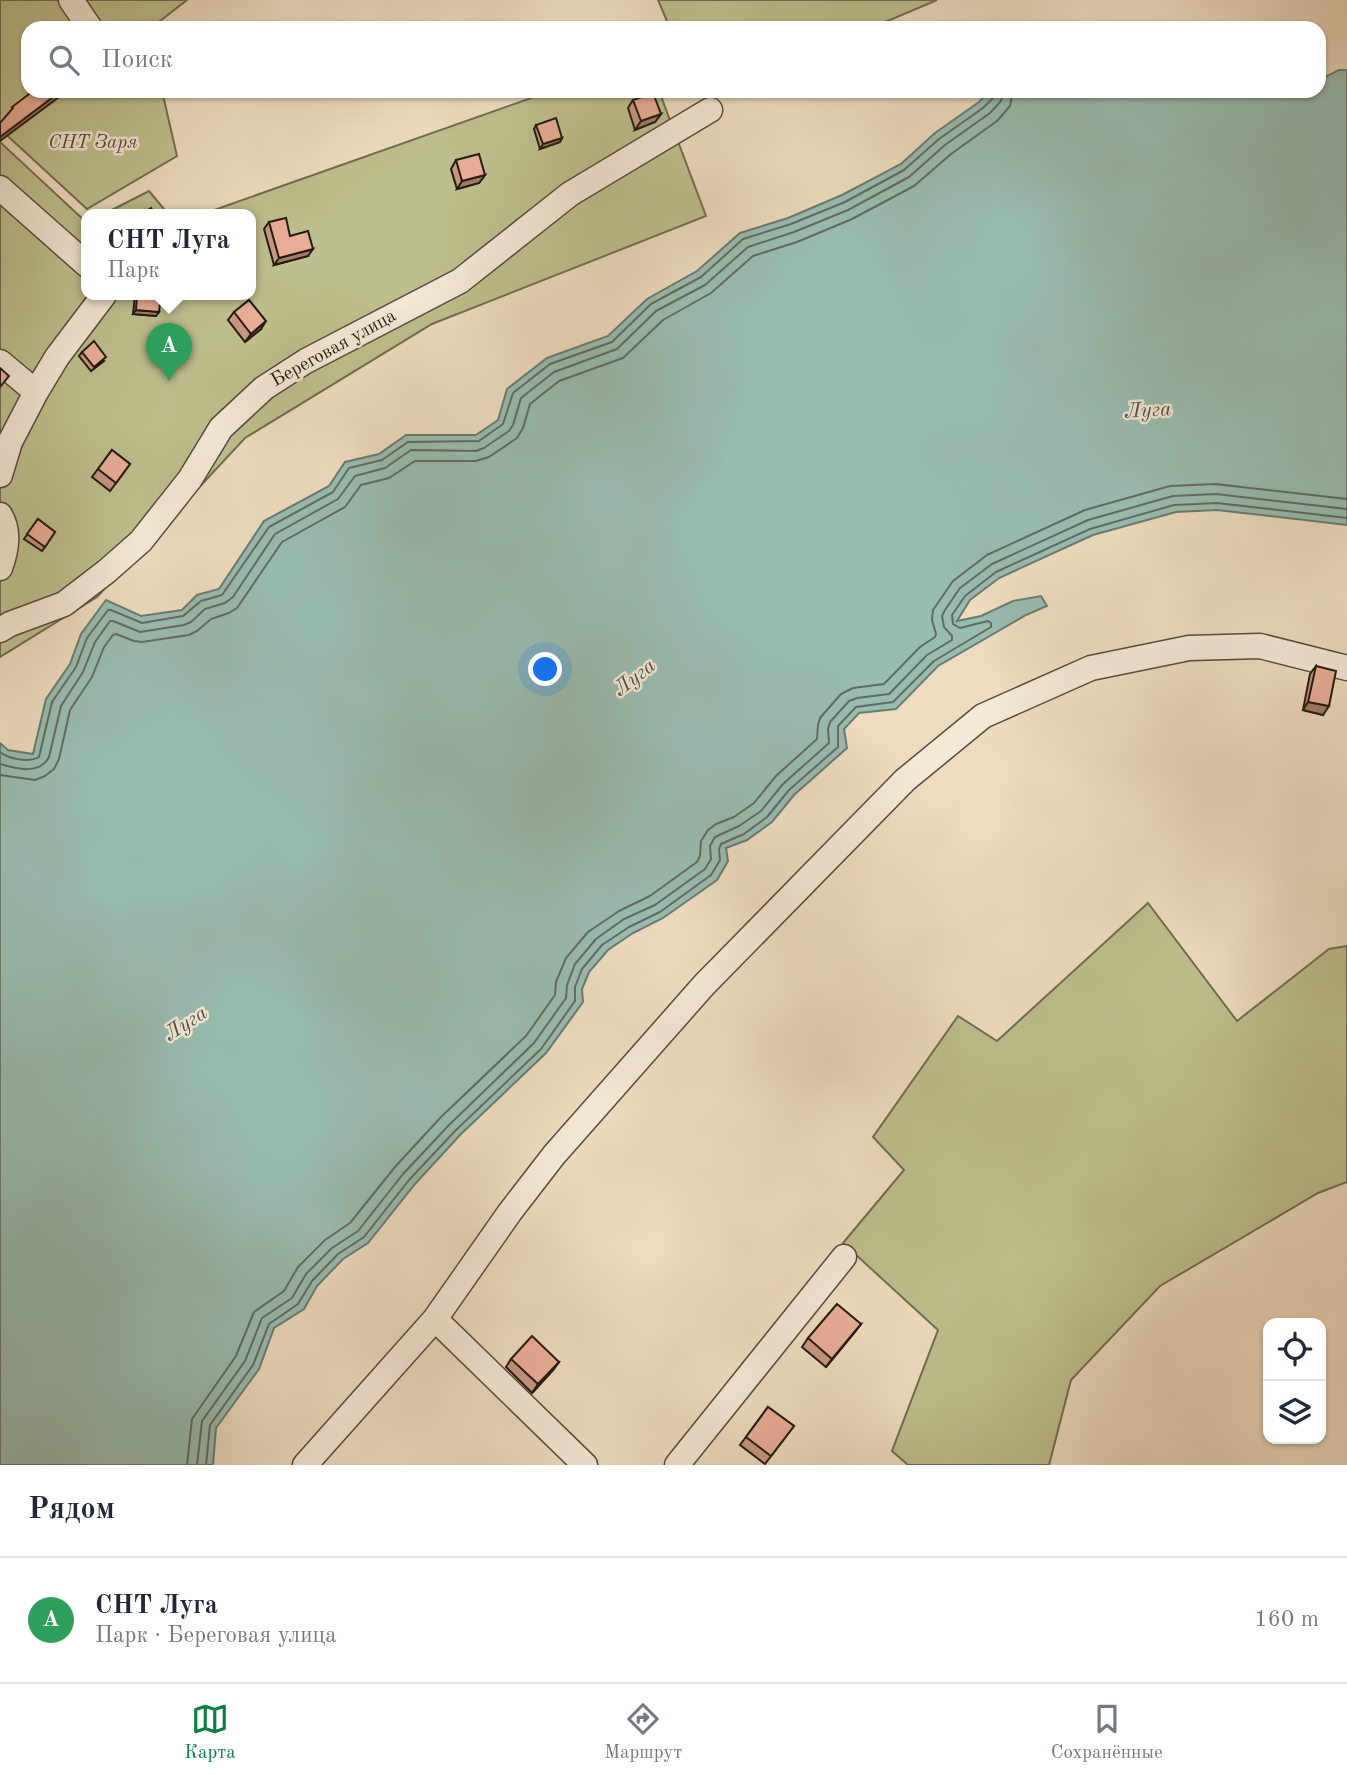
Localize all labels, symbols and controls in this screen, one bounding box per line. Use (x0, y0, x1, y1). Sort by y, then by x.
search box (21, 21, 1326, 98)
icon: search (45, 41, 83, 79)
text: Поиск (101, 47, 173, 73)
park label: СНТ Заря (48, 133, 138, 153)
popup (81, 209, 256, 300)
text: СНТ Луга (107, 228, 230, 254)
text: Парк (107, 259, 160, 282)
street label: Береговая улица (268, 307, 400, 391)
pin: A (146, 323, 192, 381)
water label: Луга (1124, 399, 1172, 423)
your location (528, 652, 562, 686)
water label: Луга (610, 655, 660, 701)
water label: Луга (161, 1002, 211, 1046)
map controls (1263, 1318, 1326, 1444)
button: locate (1263, 1318, 1326, 1381)
button: layers (1263, 1381, 1326, 1444)
text: Рядом (28, 1495, 115, 1525)
text: СНТ Луга (95, 1593, 218, 1619)
text: A (42, 1608, 60, 1631)
text: 160 m (1254, 1608, 1319, 1631)
text: Парк · Береговая улица (95, 1624, 337, 1647)
tab: Карта (184, 1700, 236, 1765)
tab: Маршрут (604, 1700, 682, 1765)
tab: Сохранённые (1051, 1700, 1163, 1765)

